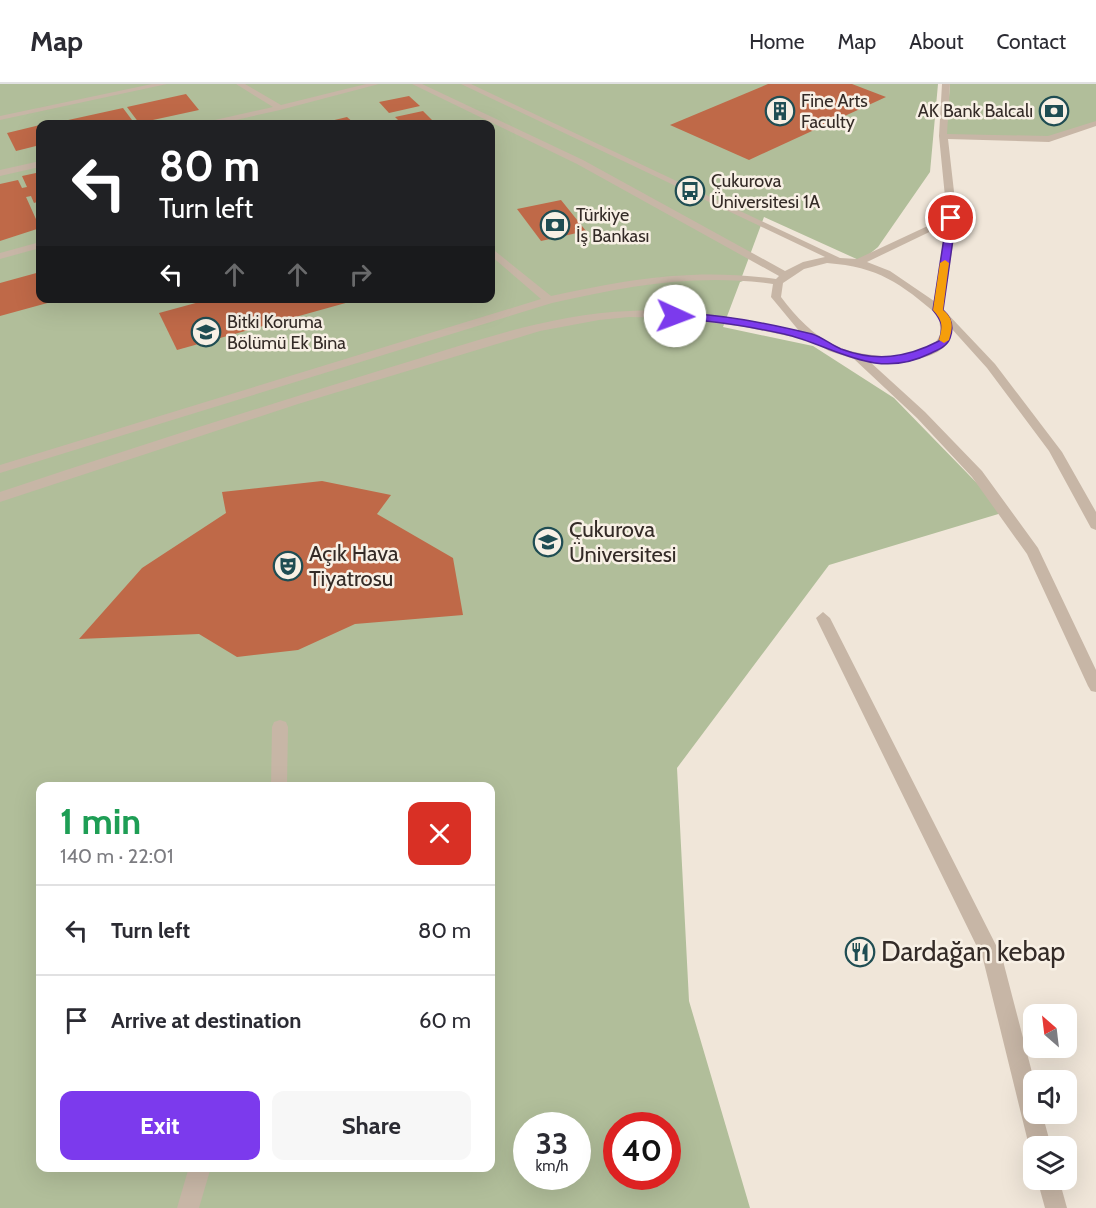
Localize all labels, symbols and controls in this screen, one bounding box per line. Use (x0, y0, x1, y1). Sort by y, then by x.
text: Map (30, 24, 83, 58)
text: Home (749, 29, 805, 54)
text: Map (838, 29, 876, 54)
text: About (909, 29, 963, 54)
text: Contact (996, 29, 1066, 54)
place label: Fine Arts Faculty (801, 90, 868, 133)
building icon: Fine Arts Faculty (764, 95, 796, 127)
bank icon: AK Bank Balcalı (1038, 95, 1070, 127)
place label: AK Bank Balcalı (918, 100, 1033, 122)
text: 80 m (159, 140, 260, 192)
icon: left (60, 144, 138, 222)
place label: Çukurova Üni̇versi̇tesi̇ 1A (711, 170, 820, 213)
bus stop icon: Çukurova Üni̇versi̇tesi̇ 1A (674, 175, 706, 207)
text: Turn left (159, 192, 253, 225)
pin (925, 192, 976, 243)
icon: arrive (934, 201, 967, 234)
place label: Türkiye İş Bankası (576, 204, 649, 247)
bank icon: Türkiye İş Bankası (539, 209, 571, 241)
icon: left (155, 258, 188, 291)
icon: ahead (218, 258, 251, 291)
icon: ahead (281, 258, 314, 291)
icon: right (344, 258, 377, 291)
position arrow (643, 284, 707, 348)
place label: Bitki Koruma Bölümü Ek Bina (227, 311, 346, 354)
school or university icon: Bitki Koruma Bölümü Ek Bina (190, 316, 222, 348)
place label: Çukurova Üniversitesi (569, 516, 677, 568)
school or university icon: Çukurova Üniversitesi (532, 526, 564, 558)
place label: Açık Hava Tiyatrosu (309, 540, 399, 592)
theatre icon: Açık Hava Tiyatrosu (272, 550, 304, 582)
text: 1 min (60, 799, 141, 843)
button: close (408, 802, 471, 865)
text: 140 m · 22:01 (60, 844, 173, 868)
icon: left (60, 914, 93, 947)
text: Turn left (111, 917, 190, 944)
text: 80 m (418, 917, 471, 944)
place label: Dardağan kebap (881, 935, 1065, 968)
restaurant icon: Dardağan kebap (844, 936, 876, 968)
icon: arrive (60, 1004, 93, 1037)
north arrow (1023, 1004, 1077, 1058)
map controls (1023, 1004, 1077, 1190)
text: Arrive at destination (111, 1007, 301, 1034)
text: 60 m (419, 1007, 471, 1034)
button: sound (1023, 1070, 1077, 1124)
button: Exit (60, 1091, 260, 1160)
button: Share (272, 1091, 471, 1160)
speed limit sign: 40 (603, 1112, 681, 1190)
text: 33 (536, 1125, 568, 1162)
button: layers (1023, 1136, 1077, 1190)
text: km/h (536, 1157, 568, 1175)

